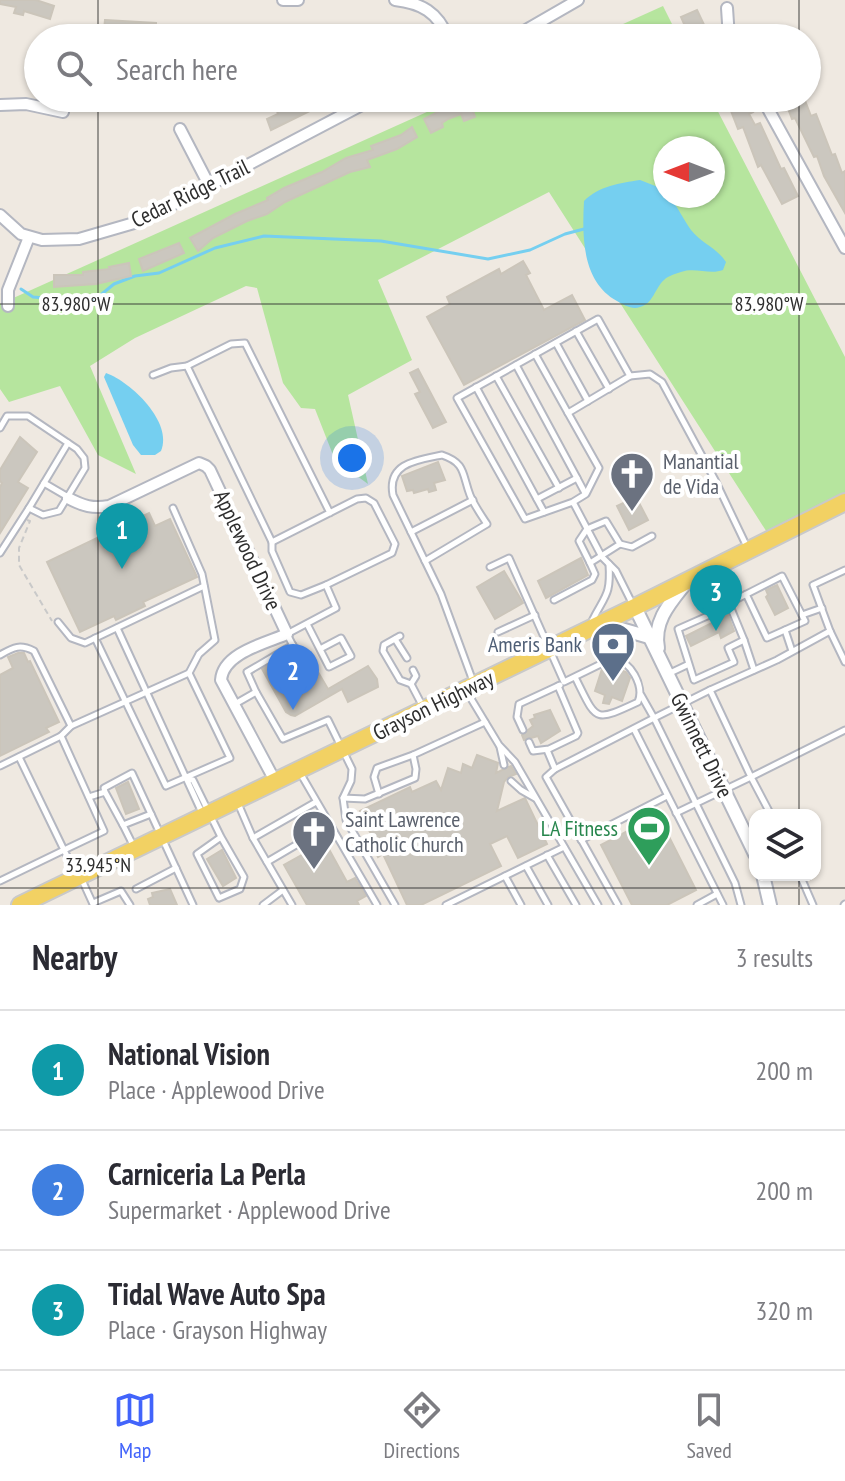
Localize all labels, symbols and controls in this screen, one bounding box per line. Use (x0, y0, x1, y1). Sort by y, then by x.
search box (24, 24, 821, 112)
icon: search (52, 46, 96, 90)
text: Search here (116, 49, 238, 88)
north arrow (653, 136, 725, 208)
street label: Cedar Ridge Trail (126, 152, 254, 234)
text: 83.980°W (42, 291, 111, 317)
text: 83.980°W (735, 291, 804, 317)
your location (332, 438, 372, 478)
place label: Manantial de Vida (663, 447, 740, 500)
church icon: Manantial de Vida (608, 450, 656, 513)
street label: Applewood Drive (208, 485, 288, 615)
pin: 1 (96, 503, 148, 569)
pin: 3 (690, 565, 742, 631)
bank icon: Ameris Bank (589, 620, 637, 683)
place label: Ameris Bank (488, 630, 582, 658)
pin: 2 (267, 644, 319, 710)
street label: Grayson Highway (368, 663, 499, 746)
street label: Gwinnett Drive (664, 688, 740, 802)
sports icon: LA Fitness (625, 804, 673, 867)
place label: Saint Lawrence Catholic Church (345, 805, 464, 858)
church icon: Saint Lawrence Catholic Church (290, 808, 338, 871)
map controls (749, 809, 821, 881)
button: layers (749, 809, 821, 881)
place label: LA Fitness (541, 814, 618, 842)
text: 33.945°N (65, 852, 131, 878)
text: Nearby (32, 935, 117, 979)
text: 3 results (736, 941, 813, 974)
text: National Vision (108, 1034, 270, 1073)
text: 1 (52, 1054, 64, 1087)
text: 200 m (755, 1054, 813, 1087)
text: Place · Applewood Drive (108, 1073, 325, 1106)
text: Carniceria La Perla (108, 1154, 306, 1193)
text: 2 (52, 1174, 64, 1207)
text: 200 m (755, 1174, 813, 1207)
text: Supermarket · Applewood Drive (108, 1193, 391, 1226)
text: Tidal Wave Auto Spa (108, 1274, 326, 1313)
text: 3 (52, 1294, 64, 1327)
text: 320 m (755, 1294, 813, 1327)
text: Place · Grayson Highway (108, 1313, 327, 1346)
tab: Map (113, 1388, 157, 1464)
tab: Directions (384, 1388, 460, 1464)
tab: Saved (686, 1388, 732, 1464)

